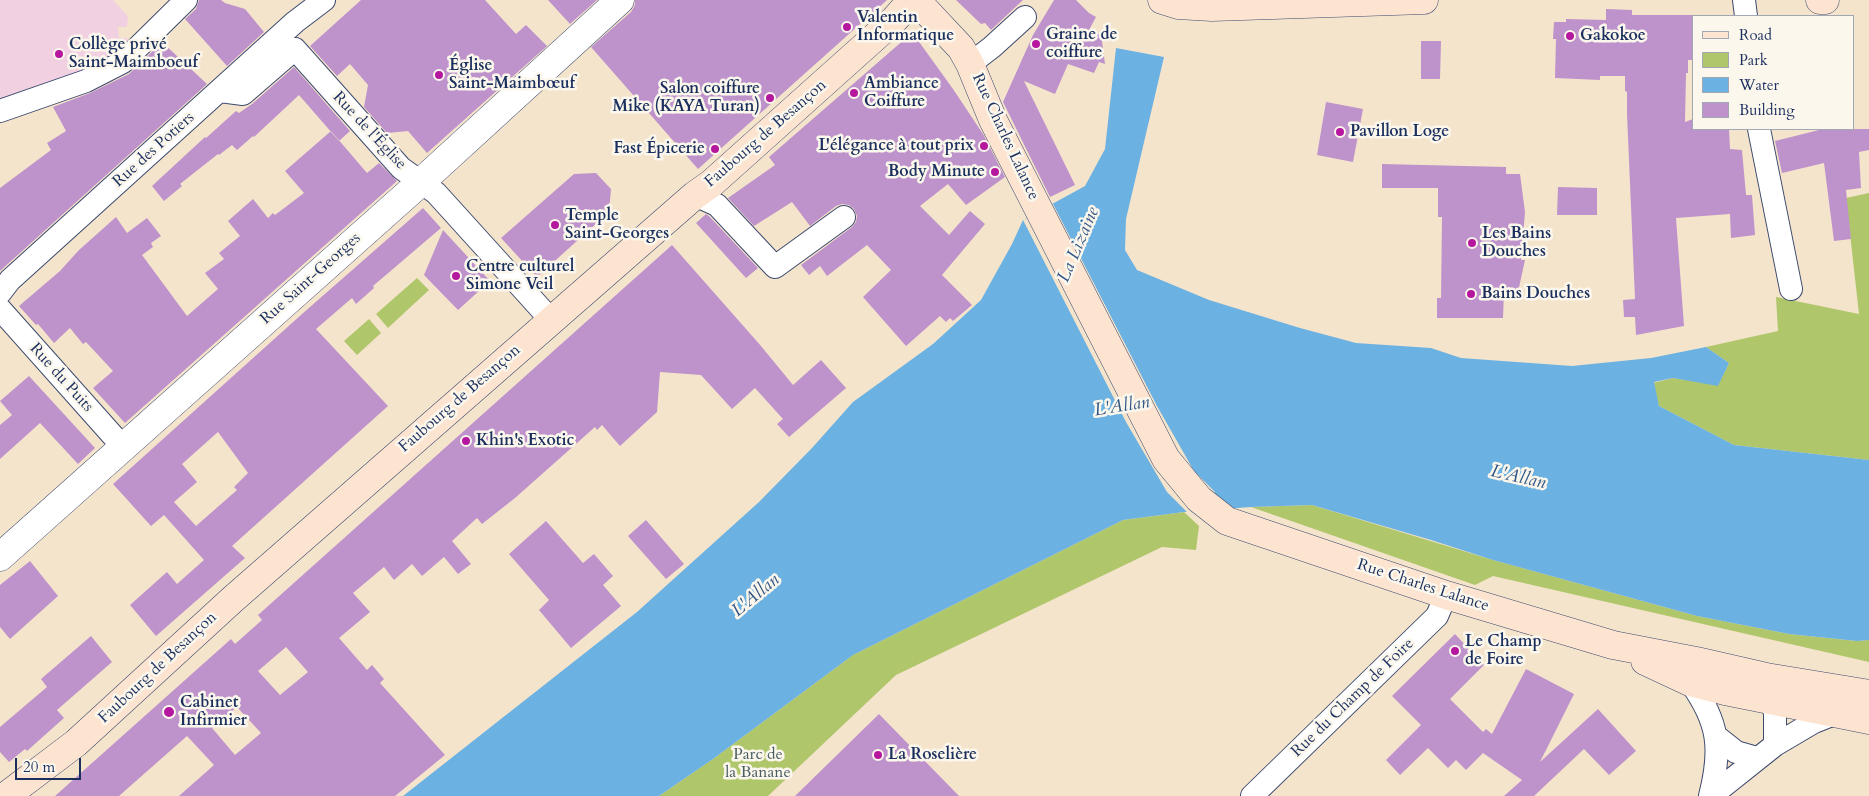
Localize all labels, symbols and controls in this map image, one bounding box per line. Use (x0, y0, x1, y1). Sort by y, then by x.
place label: Valentin Informatique (857, 8, 954, 46)
legend (1692, 15, 1854, 130)
marker: Valentin Informatique (841, 21, 853, 33)
place label: Graine de coiffure (1046, 25, 1117, 63)
text: Road (1739, 25, 1772, 45)
place label: Gakokoe (1580, 26, 1646, 46)
marker: Gakokoe (1564, 30, 1576, 42)
place label: Collège privé Saint-Maimboeuf (69, 35, 198, 73)
marker: Graine de coiffure (1030, 38, 1042, 50)
marker: Collège privé Saint-Maimboeuf (53, 48, 65, 60)
text: Park (1739, 50, 1768, 70)
place label: Église Saint-Maimbœuf (449, 56, 575, 94)
marker: Église Saint-Maimbœuf (433, 69, 445, 81)
street label: Rue Charles Lalance (967, 71, 1043, 203)
place label: Ambiance Coiffure (864, 74, 939, 112)
text: Water (1739, 75, 1779, 95)
street label: Faubourg de Besançon (701, 76, 831, 192)
place label: Salon coiffure Mike (KAYA Turan) (612, 79, 760, 117)
marker: Ambiance Coiffure (848, 87, 860, 99)
street label: Rue de l'Église (328, 88, 410, 174)
marker: Salon coiffure Mike (KAYA Turan) (764, 92, 776, 104)
text: Building (1739, 100, 1795, 120)
street label: Rue des Potiers (109, 108, 199, 192)
place label: Pavillon Loge (1350, 122, 1449, 142)
marker: Pavillon Loge (1334, 126, 1346, 138)
place label: L'élégance à tout prix (819, 136, 974, 156)
place label: Fast Épicerie (613, 139, 705, 159)
marker: L'élégance à tout prix (978, 140, 990, 152)
marker: Fast Épicerie (709, 143, 721, 155)
place label: Body Minute (888, 162, 985, 182)
marker: Body Minute (989, 166, 1001, 178)
water label: La Lizaine (1054, 204, 1104, 286)
place label: Temple Saint-Georges (565, 206, 669, 244)
marker: Temple Saint-Georges (549, 219, 561, 231)
place label: Les Bains Douches (1482, 224, 1551, 262)
street label: Rue Saint-Georges (257, 229, 365, 329)
marker: Les Bains Douches (1466, 237, 1478, 249)
place label: Centre culturel Simone Veil (466, 257, 574, 295)
marker: Centre culturel Simone Veil (450, 270, 462, 282)
place label: Bains Douches (1481, 284, 1590, 304)
marker: Bains Douches (1465, 288, 1477, 300)
street label: Rue du Puits (25, 340, 97, 416)
street label: Faubourg de Besançon (395, 341, 525, 457)
water label: L'Allan (1093, 392, 1151, 422)
place label: Khin's Exotic (476, 431, 574, 451)
marker: Khin's Exotic (460, 435, 472, 447)
water label: L'Allan (1488, 461, 1548, 495)
street label: Rue Charles Lalance (1355, 556, 1491, 616)
water label: L'Allan (728, 570, 784, 622)
street label: Faubourg de Besançon (95, 608, 221, 728)
place label: Le Champ de Foire (1465, 632, 1542, 670)
street label: Rue du Champ de Foire (1288, 635, 1418, 761)
marker: Le Champ de Foire (1449, 645, 1461, 657)
place label: Cabinet Infirmier (180, 693, 247, 731)
marker: Cabinet Infirmier (162, 705, 176, 719)
park label: Parc de la Banane (725, 745, 791, 783)
place label: La Roselière (888, 745, 977, 765)
scale bar (18, 748, 84, 780)
marker: La Roselière (872, 749, 884, 761)
text: 20 m (23, 757, 55, 777)

